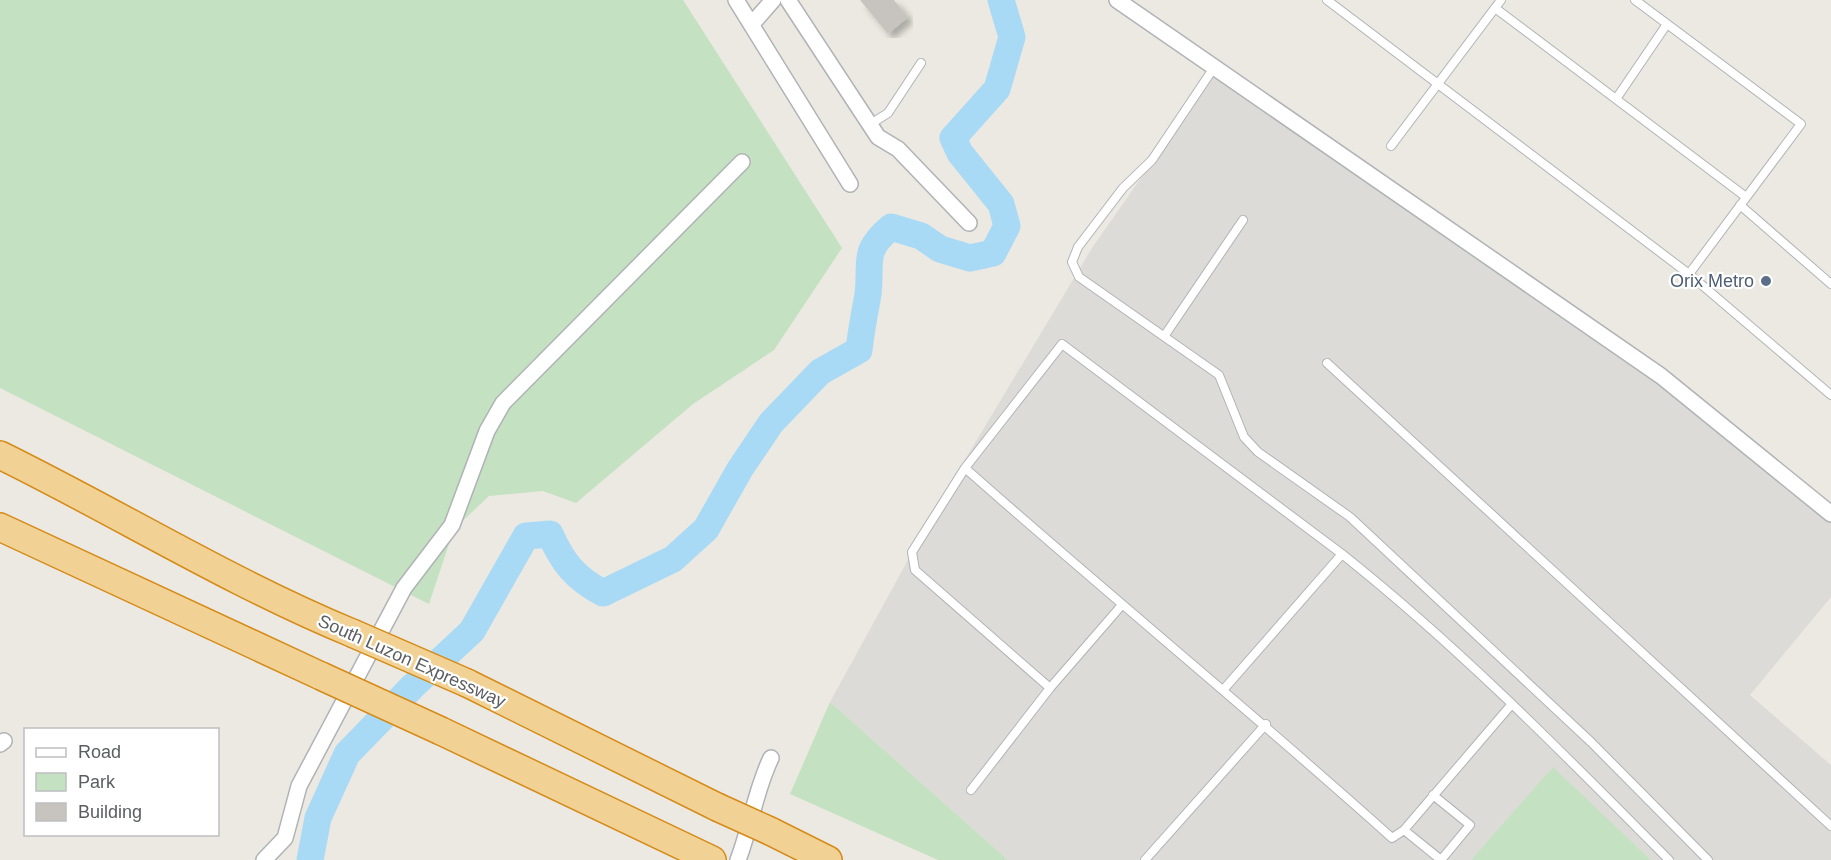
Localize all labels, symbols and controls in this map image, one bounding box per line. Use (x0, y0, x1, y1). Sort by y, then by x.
place label: Orix Metro (1670, 271, 1754, 291)
marker: Orix Metro (1759, 274, 1773, 288)
street label: South Luzon Expressway (315, 611, 509, 711)
legend (24, 728, 219, 836)
text: Road (78, 742, 121, 762)
text: Park (78, 772, 116, 792)
text: Building (78, 802, 142, 822)

